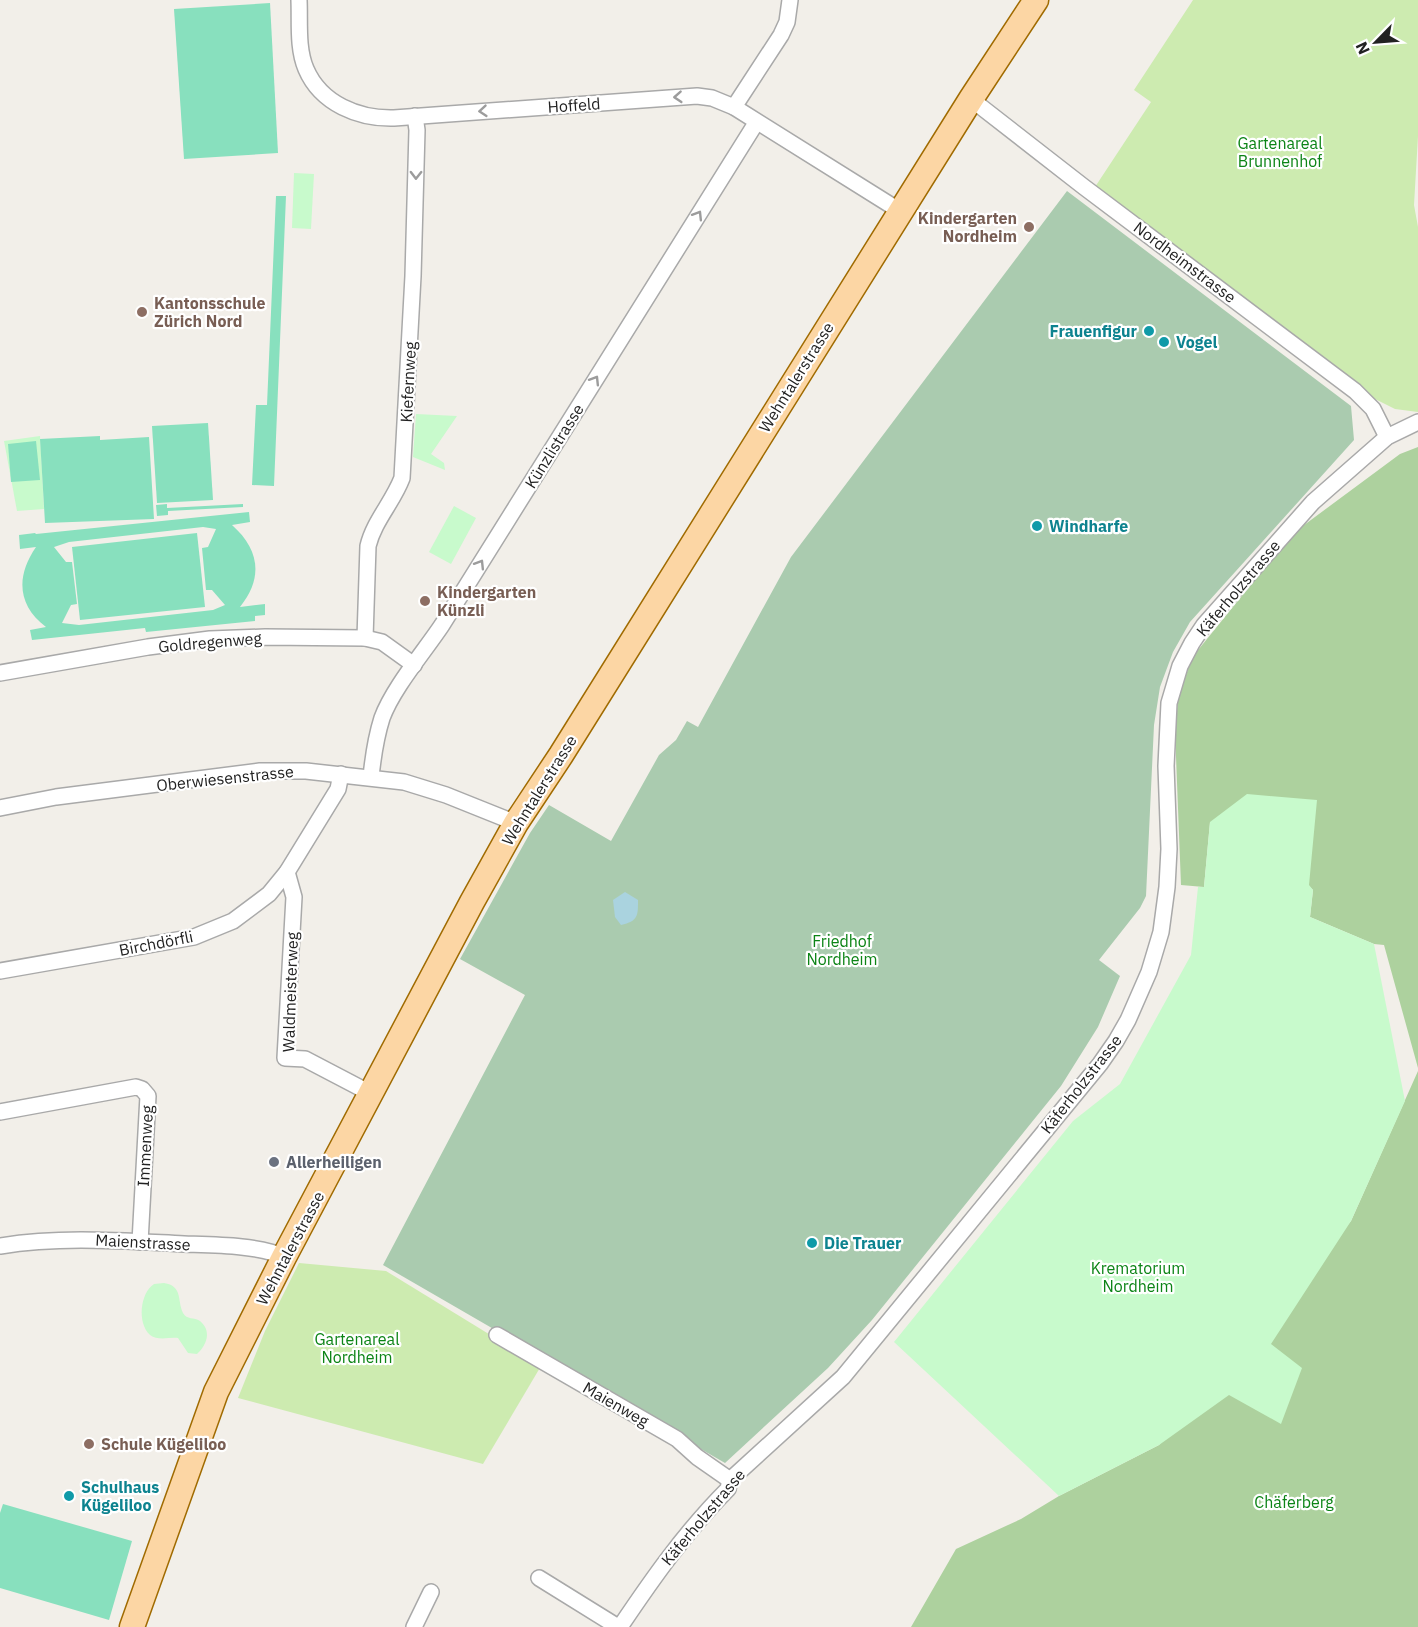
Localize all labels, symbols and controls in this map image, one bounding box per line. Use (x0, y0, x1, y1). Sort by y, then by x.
north arrow (1346, 12, 1406, 72)
text: N (1351, 39, 1374, 58)
one-way arrow (673, 90, 682, 103)
street label: Hoffeld (547, 93, 601, 117)
one-way arrow (479, 104, 488, 117)
park label: Gartenareal Brunnenhof (1237, 133, 1323, 171)
one-way arrow (409, 170, 422, 179)
place label: Kindergarten Nordheim (918, 208, 1017, 246)
one-way arrow (691, 211, 703, 221)
street label: Nordheimstrasse (1130, 217, 1240, 307)
marker: Kindergarten Nordheim (1022, 220, 1036, 234)
place label: Kantonsschule Zürich Nord (154, 293, 265, 331)
marker: Kantonsschule Zürich Nord (135, 305, 149, 319)
street label: Wehntalerstrasse (754, 318, 838, 436)
place label: Frauenfigur (1050, 321, 1138, 341)
marker: Frauenfigur (1142, 324, 1156, 338)
place label: Vogel (1176, 332, 1218, 352)
marker: Vogel (1157, 335, 1171, 349)
street label: Kiefernweg (396, 340, 420, 423)
one-way arrow (588, 376, 599, 387)
street label: Künzlistrasse (520, 400, 588, 492)
place label: Windharfe (1049, 516, 1128, 536)
marker: Windharfe (1030, 519, 1044, 533)
street label: Käferholzstrasse (1192, 535, 1284, 640)
one-way arrow (473, 559, 484, 570)
place label: Kindergarten Künzli (437, 582, 536, 620)
marker: Kindergarten Künzli (418, 594, 432, 608)
street label: Goldregenweg (157, 627, 263, 656)
street label: Wehntalerstrasse (497, 731, 581, 849)
street label: Oberwiesenstrasse (155, 761, 295, 795)
street label: Birchdörfli (117, 926, 195, 960)
street label: Waldmeisterweg (278, 931, 302, 1053)
park label: Friedhof Nordheim (806, 931, 878, 969)
street label: Käferholzstrasse (1036, 1030, 1126, 1137)
street label: Immenweg (133, 1104, 157, 1187)
place label: Allerheiligen (286, 1152, 382, 1172)
marker: Allerheiligen (267, 1155, 281, 1169)
street label: Wehntalerstrasse (252, 1187, 329, 1308)
street label: Maienstrasse (95, 1230, 191, 1254)
place label: Die Trauer (824, 1233, 902, 1253)
marker: Die Trauer (805, 1236, 819, 1250)
park label: Krematorium Nordheim (1091, 1258, 1185, 1296)
park label: Gartenareal Nordheim (314, 1329, 400, 1367)
street label: Maienweg (579, 1377, 653, 1431)
place label: Schule Kügeliloo (101, 1434, 226, 1454)
marker: Schule Kügeliloo (82, 1437, 96, 1451)
street label: Käferholzstrasse (657, 1464, 749, 1569)
place label: Schulhaus Kügeliloo (81, 1477, 159, 1515)
marker: Schulhaus Kügeliloo (62, 1489, 76, 1503)
park label: Chäferberg (1254, 1492, 1334, 1512)

